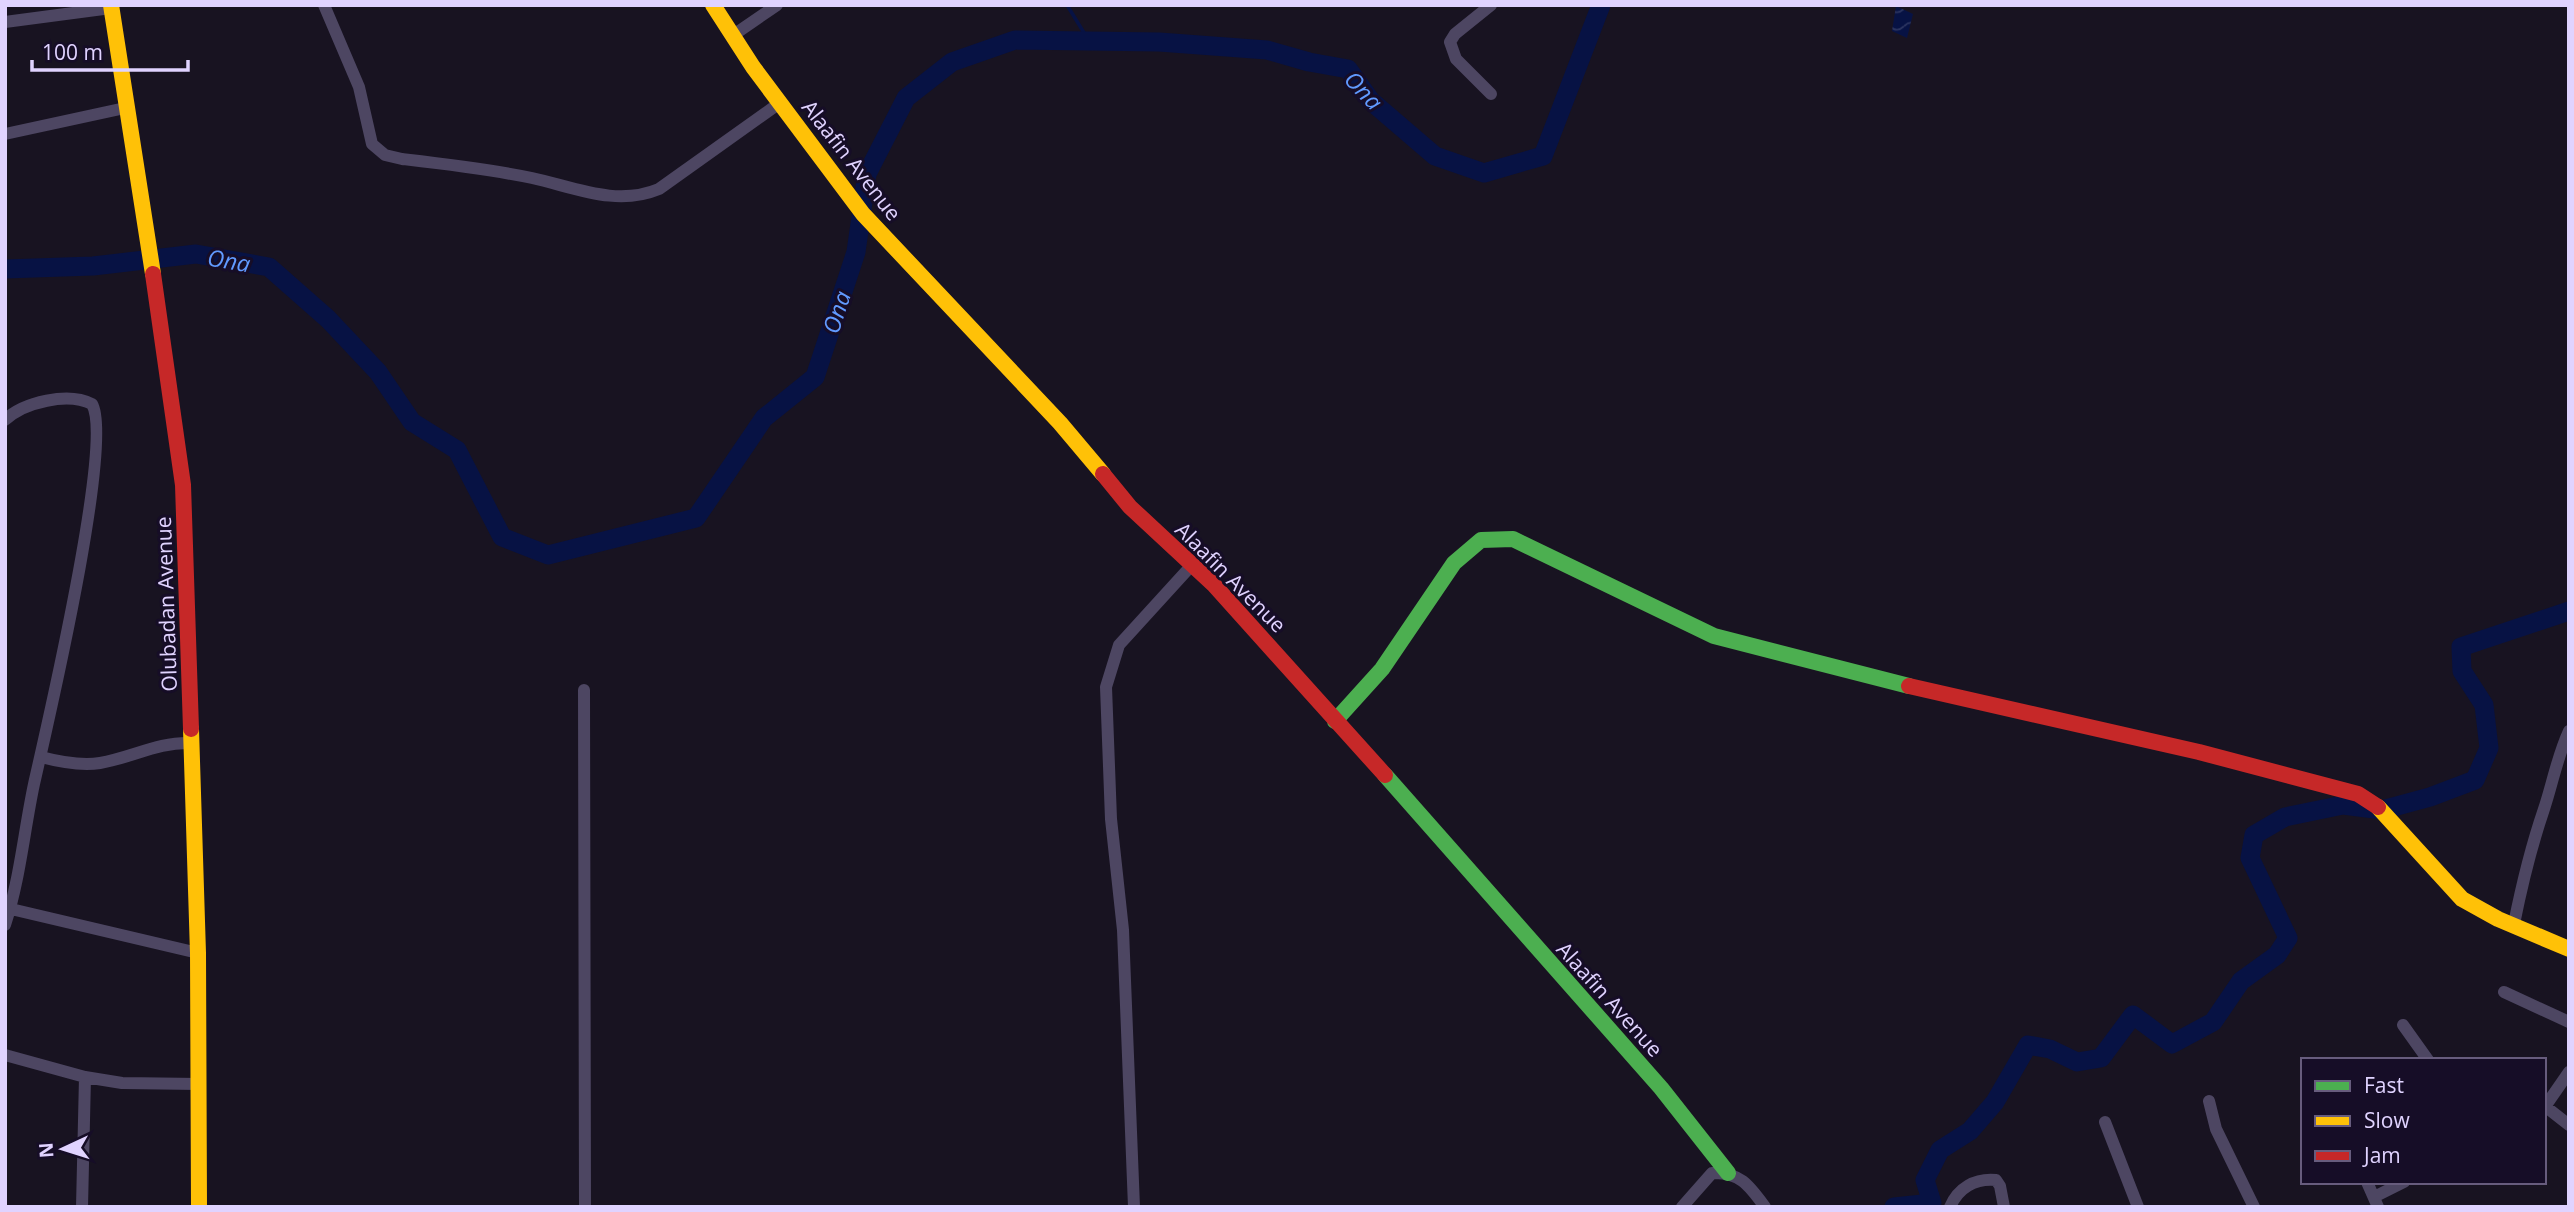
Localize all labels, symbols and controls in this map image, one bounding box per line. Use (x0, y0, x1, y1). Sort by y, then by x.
scale bar (32, 28, 187, 72)
text: 100 m (42, 38, 103, 66)
water label: Ona (1338, 63, 1390, 117)
street label: Alaafin Avenue (796, 94, 908, 226)
water label: Ona (205, 241, 253, 279)
water label: Ona (814, 287, 858, 337)
street label: Olubadan Avenue (149, 516, 183, 692)
street label: Alaafin Avenue (1170, 516, 1292, 638)
street label: Alaafin Avenue (1551, 935, 1669, 1063)
legend (2301, 1058, 2546, 1184)
text: Fast (2364, 1071, 2404, 1099)
text: Slow (2364, 1106, 2410, 1134)
north arrow (28, 1114, 98, 1184)
text: Jam (2362, 1141, 2401, 1169)
text: N (33, 1142, 60, 1159)

